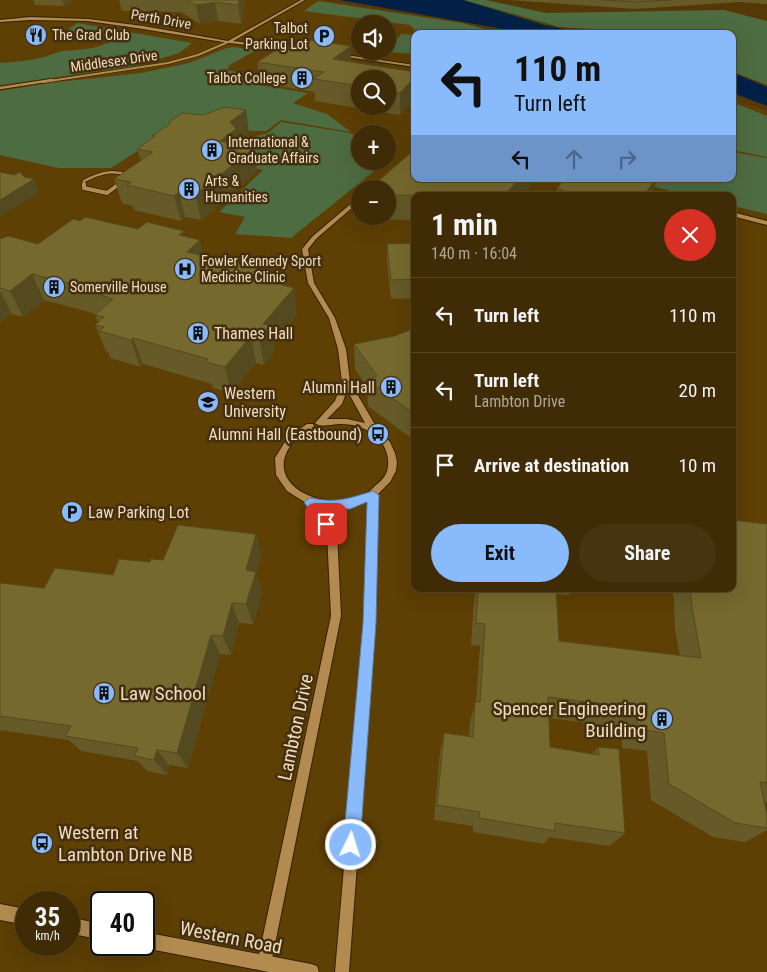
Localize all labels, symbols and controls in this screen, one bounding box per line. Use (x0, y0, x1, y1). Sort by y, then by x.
street label: Perth Drive (130, 6, 193, 32)
map controls (351, 15, 396, 225)
button: sound (351, 15, 396, 60)
place label: Talbot Parking Lot (245, 20, 308, 52)
restaurant icon: The Grad Club (24, 23, 48, 47)
parking icon: Talbot Parking Lot (312, 24, 336, 48)
place label: The Grad Club (52, 27, 130, 43)
street label: Middlesex Drive (69, 47, 159, 75)
text: 110 m (514, 49, 601, 90)
icon: left (431, 50, 496, 115)
building icon: Talbot College (290, 66, 314, 90)
place label: Talbot College (207, 70, 286, 86)
button: search (351, 70, 396, 115)
text: Turn left (514, 91, 586, 116)
button: + (351, 125, 396, 170)
place label: International & Graduate Affairs (228, 134, 319, 166)
building icon: International & Graduate Affairs (200, 138, 224, 162)
icon: left (507, 145, 535, 173)
icon: ahead (560, 145, 588, 173)
icon: right (613, 145, 641, 173)
place label: Arts & Humanities (205, 173, 268, 205)
building icon: Arts & Humanities (177, 177, 201, 201)
button: − (351, 180, 396, 225)
text: 1 min (431, 207, 498, 242)
button: close (664, 209, 716, 261)
text: 140 m · 16:04 (431, 244, 517, 263)
place label: Fowler Kennedy Sport Medicine Clinic (201, 253, 321, 285)
hospital icon: Fowler Kennedy Sport Medicine Clinic (173, 257, 197, 281)
building icon: Somerville House (42, 275, 66, 299)
place label: Somerville House (70, 279, 167, 295)
icon: left (431, 301, 459, 329)
text: Turn left (474, 304, 539, 327)
text: 110 m (669, 304, 716, 327)
building icon: Thames Hall (186, 321, 210, 345)
place label: Thames Hall (214, 324, 293, 343)
text: Turn left (474, 369, 539, 392)
building icon: Alumni Hall (379, 375, 403, 399)
icon: left (431, 376, 459, 404)
place label: Alumni Hall (302, 378, 375, 397)
text: 20 m (679, 379, 716, 402)
place label: Western University (224, 384, 286, 421)
school or university icon: Western University (196, 390, 220, 414)
text: Lambton Drive (474, 392, 565, 411)
bus stop icon: Alumni Hall (Eastbound) (366, 422, 390, 446)
place label: Alumni Hall (Eastbound) (209, 425, 362, 444)
icon: arrive (431, 451, 459, 479)
text: Arrive at destination (474, 454, 629, 477)
text: 10 m (679, 454, 716, 477)
parking icon: Law Parking Lot (60, 500, 84, 524)
place label: Law Parking Lot (88, 503, 190, 522)
pin (305, 503, 347, 545)
icon: arrive (312, 510, 340, 538)
button: Exit (431, 524, 569, 582)
button: Share (579, 524, 716, 582)
street label: Lambton Drive (273, 672, 318, 782)
building icon: Law School (92, 681, 116, 705)
place label: Law School (120, 682, 206, 705)
place label: Spencer Engineering Building (493, 697, 646, 742)
building icon: Spencer Engineering Building (650, 707, 674, 731)
position arrow (324, 818, 376, 870)
place label: Western at Lambton Drive NB (58, 821, 193, 866)
bus stop icon: Western at Lambton Drive NB (30, 831, 54, 855)
speed limit sign: 40 (90, 891, 155, 956)
text: 35 (35, 903, 60, 932)
street label: Western Road (178, 916, 284, 959)
text: km/h (35, 929, 60, 943)

